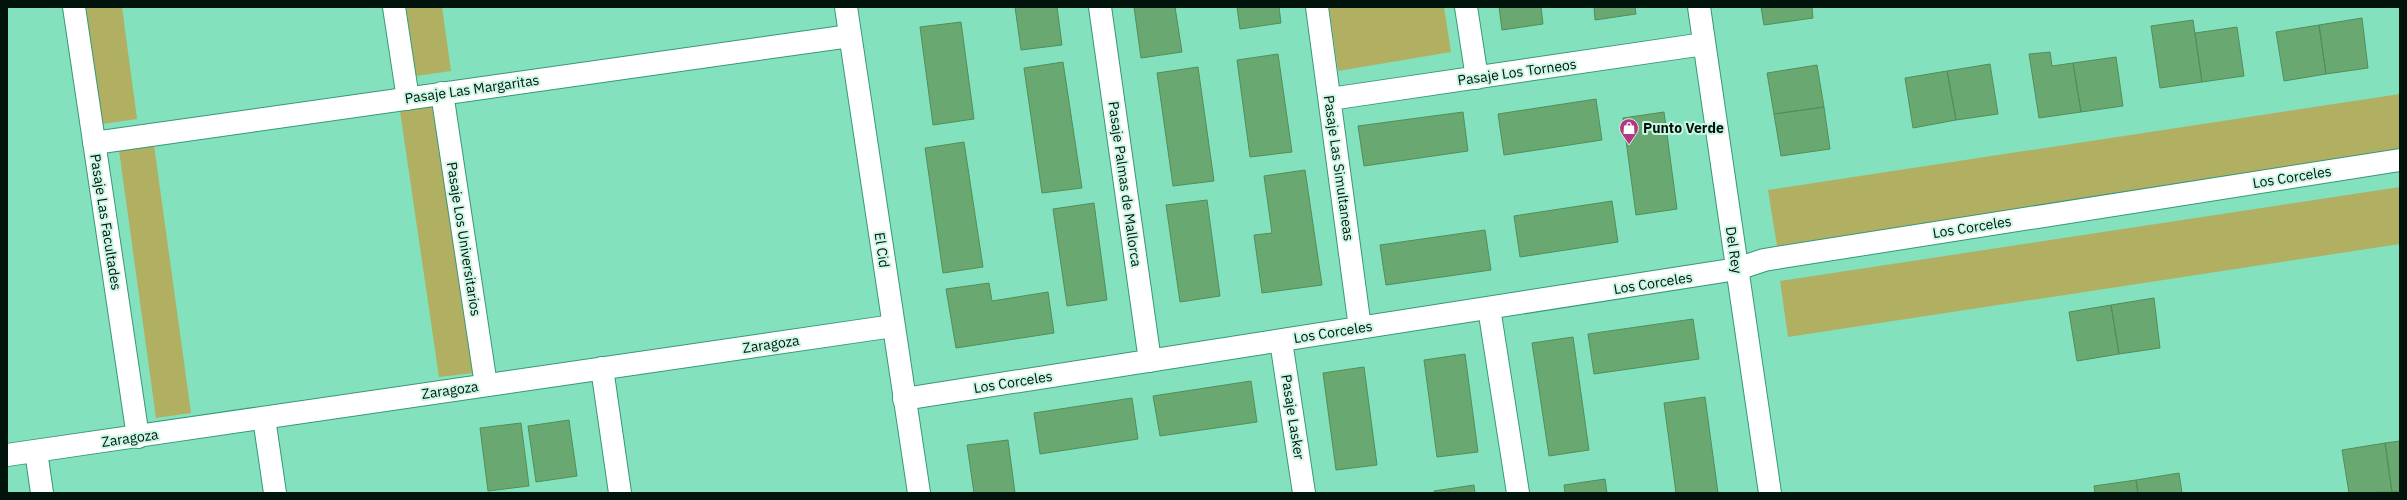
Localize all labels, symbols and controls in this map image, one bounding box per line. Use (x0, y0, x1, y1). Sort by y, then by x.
street label: Pasaje Los Torneos (1456, 55, 1578, 89)
street label: Pasaje Las Margaritas (404, 71, 541, 107)
street label: Pasaje Las Simultaneas (1320, 94, 1358, 242)
street label: Pasaje Palmas de Mallorca (1104, 100, 1146, 268)
shop icon: Punto Verde (1618, 117, 1640, 145)
place label: Punto Verde (1643, 119, 1724, 137)
street label: Pasaje Las Facultades (86, 153, 126, 292)
street label: Pasaje Los Universitarios (443, 161, 485, 318)
street label: Los Corceles (2251, 162, 2333, 192)
street label: Los Corceles (1931, 212, 2013, 242)
street label: Del Rey (1722, 225, 1746, 275)
street label: El Cid (871, 231, 893, 269)
street label: Los Corceles (1612, 268, 1694, 298)
street label: Los Corceles (1292, 317, 1374, 347)
street label: Zaragoza (741, 331, 801, 357)
street label: Los Corceles (972, 367, 1054, 397)
street label: Pasaje Lasker (1277, 373, 1309, 461)
street label: Zaragoza (420, 377, 480, 403)
street label: Zaragoza (100, 425, 160, 451)

